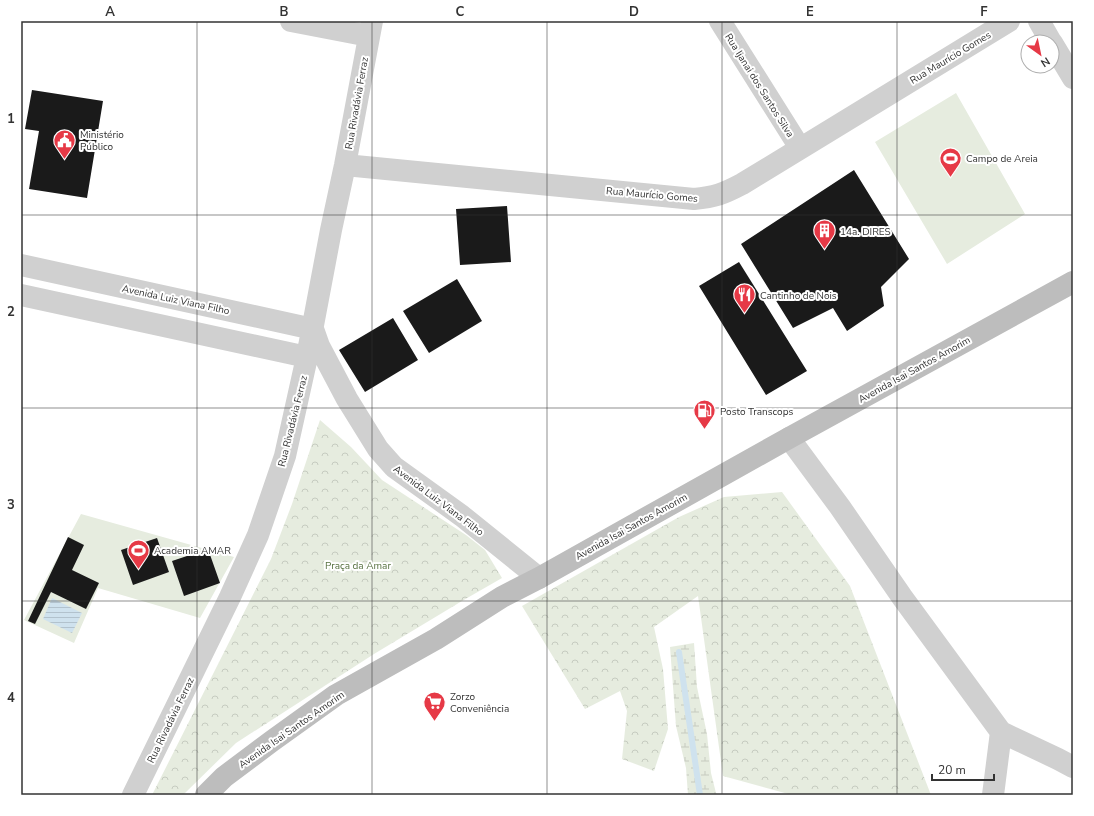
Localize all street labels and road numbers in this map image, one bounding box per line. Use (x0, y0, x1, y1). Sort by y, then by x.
street label: Rua Maurício Gomes (907, 28, 994, 88)
street label: Rua Ijanai dos Santos Silva (721, 31, 797, 140)
street label: Rua Rivadávia Ferraz (342, 56, 372, 150)
street label: Rua Maurício Gomes (605, 184, 699, 206)
street label: Avenida Luiz Viana Filho (121, 282, 231, 318)
street label: Avenida Isai Santos Amorim (856, 333, 973, 407)
street label: Rua Rivadávia Ferraz (275, 374, 311, 468)
street label: Avenida Luiz Viana Filho (390, 462, 487, 540)
street label: Avenida Isai Santos Amorim (573, 490, 690, 564)
street label: Rua Rivadávia Ferraz (144, 675, 198, 766)
street label: Avenida Isai Santos Amorim (236, 688, 347, 772)

